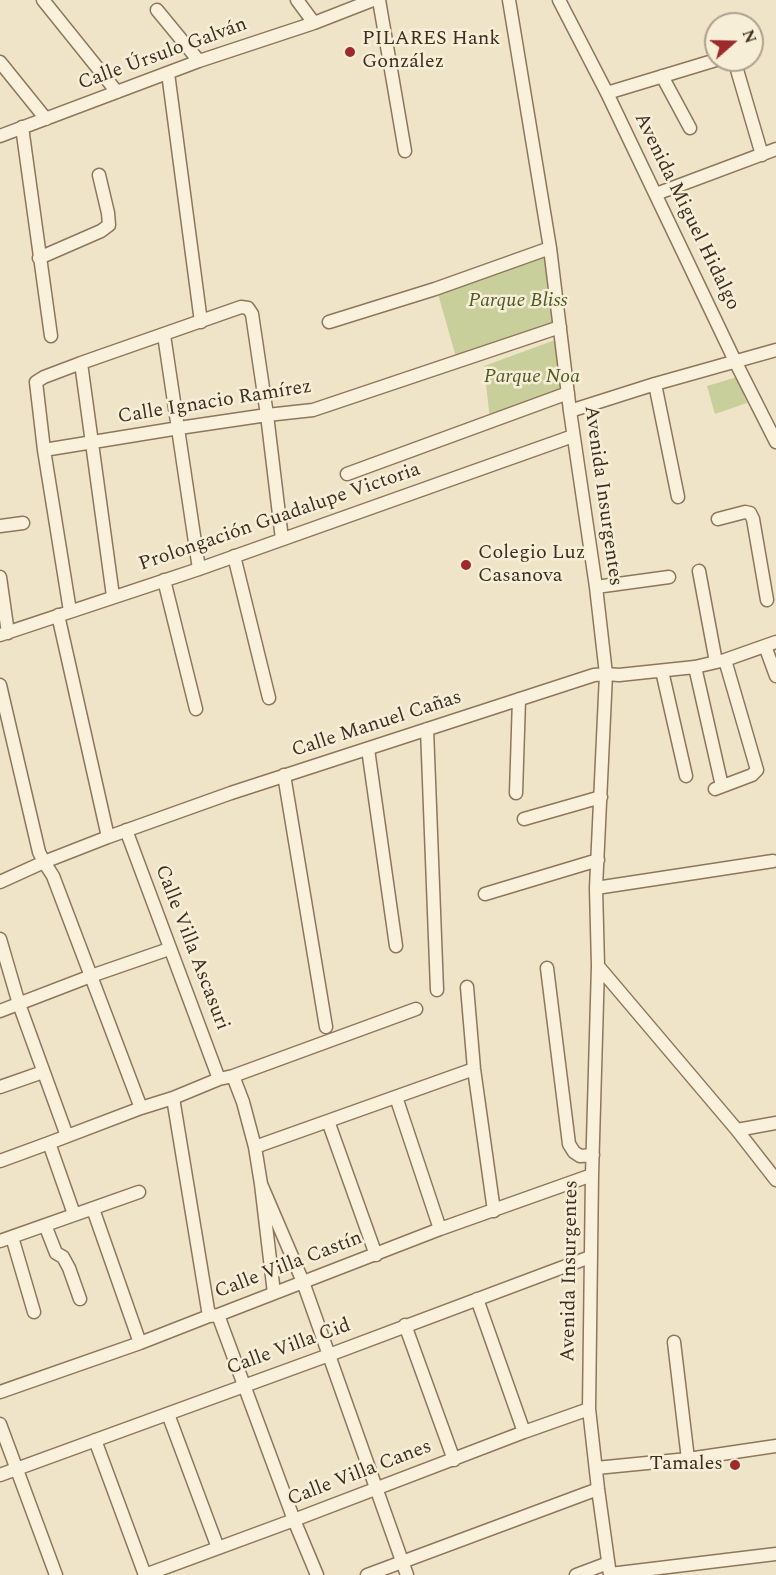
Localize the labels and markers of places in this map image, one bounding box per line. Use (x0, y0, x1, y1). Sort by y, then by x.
place label: PILARES Hank González (362, 28, 500, 75)
marker: PILARES Hank González (343, 45, 357, 59)
place label: Colegio Luz Casanova (478, 542, 585, 589)
marker: Colegio Luz Casanova (459, 558, 473, 572)
place label: Tamales (650, 1453, 723, 1477)
marker: Tamales (728, 1458, 742, 1472)

